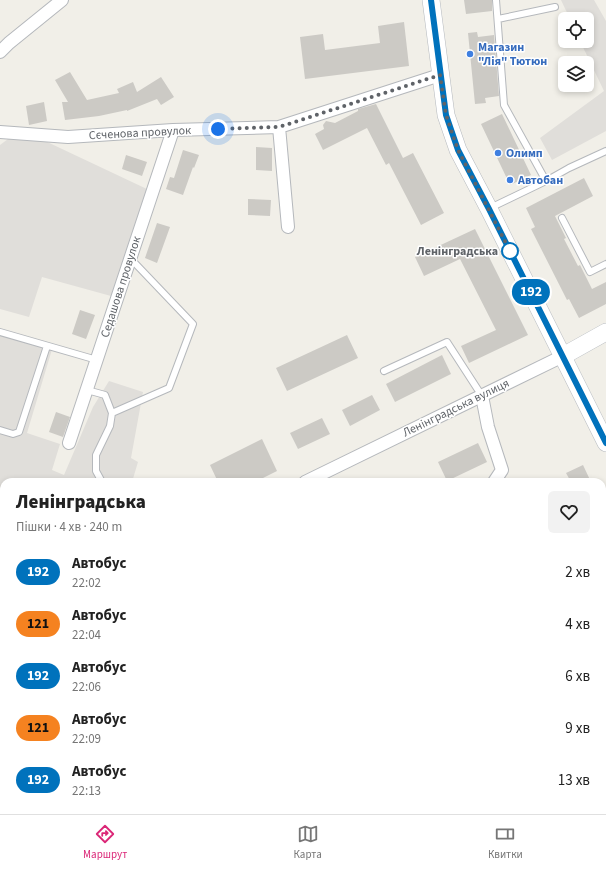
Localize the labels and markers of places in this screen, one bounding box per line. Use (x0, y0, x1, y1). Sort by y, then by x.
place label: Магазин "Лія" Тютюн (478, 39, 547, 70)
marker: Магазин "Лія" Тютюн (465, 49, 475, 59)
place label: Олимп (506, 145, 543, 162)
marker: Олимп (493, 148, 503, 158)
place label: Автобан (517, 172, 563, 189)
marker: Автобан (505, 175, 515, 185)
marker: Ленінградська (501, 242, 519, 260)
place label: Ленінградська (416, 243, 498, 260)

